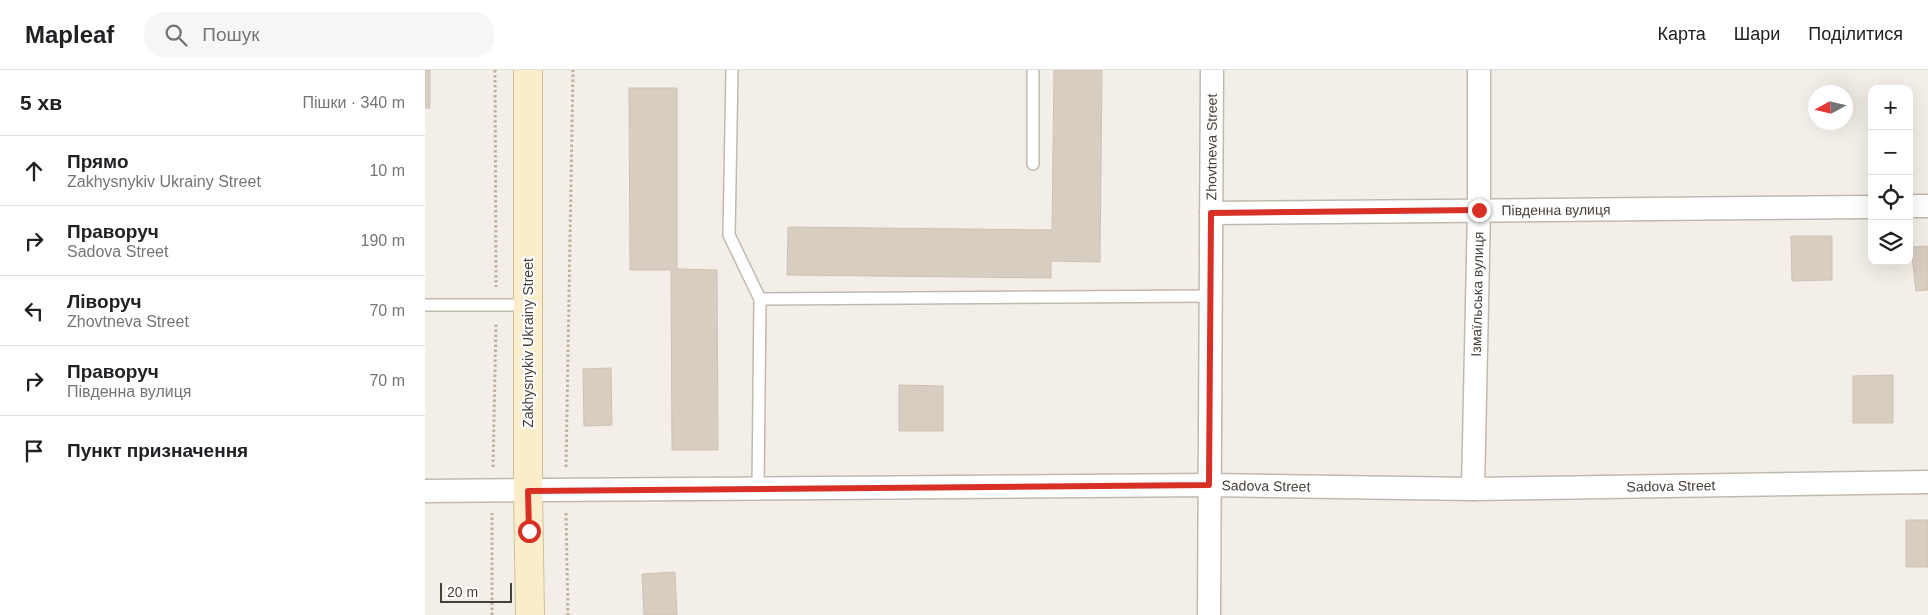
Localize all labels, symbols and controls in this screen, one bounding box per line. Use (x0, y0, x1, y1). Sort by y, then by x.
search box (144, 12, 494, 57)
text: Mapleaf (25, 21, 114, 48)
icon: search (162, 21, 190, 49)
text: Пошук (202, 24, 260, 45)
text: Карта (1658, 24, 1706, 44)
text: Шари (1734, 24, 1780, 44)
text: Поділитися (1808, 24, 1903, 44)
north arrow (1808, 85, 1853, 130)
map controls (1868, 85, 1913, 265)
button: + (1868, 85, 1913, 130)
text: 5 хв (20, 91, 62, 114)
street label: Zhovtneva Street (1203, 93, 1220, 200)
text: Пішки · 340 m (302, 94, 405, 111)
button: − (1868, 130, 1913, 175)
text: Прямо (67, 151, 129, 172)
icon: ahead (20, 157, 48, 185)
text: 10 m (369, 162, 405, 179)
text: Zakhysnykiv Ukrainy Street (67, 173, 261, 190)
button: locate (1868, 175, 1913, 220)
route end (1468, 199, 1491, 222)
street label: Південна вулиця (1501, 201, 1611, 218)
button: layers (1868, 220, 1913, 265)
text: Праворуч (67, 221, 159, 242)
icon: right (20, 227, 48, 255)
street label: Ізмаїльська вулиця (1468, 231, 1487, 357)
text: 190 m (361, 232, 405, 249)
text: Sadova Street (67, 243, 168, 260)
street label: Zakhysnykiv Ukrainy Street (520, 258, 536, 428)
text: Ліворуч (67, 291, 142, 312)
icon: left (20, 297, 48, 325)
text: 70 m (369, 302, 405, 319)
text: Zhovtneva Street (67, 313, 189, 330)
text: Праворуч (67, 361, 159, 382)
icon: right (20, 367, 48, 395)
text: 70 m (369, 372, 405, 389)
text: Південна вулиця (67, 383, 192, 400)
icon: arrive (20, 437, 48, 465)
text: Пункт призначення (67, 440, 248, 461)
street label: Sadova Street (1221, 477, 1311, 495)
street label: Sadova Street (1626, 477, 1716, 495)
route start (518, 520, 541, 543)
scale bar (440, 580, 513, 603)
text: 20 m (447, 584, 478, 600)

